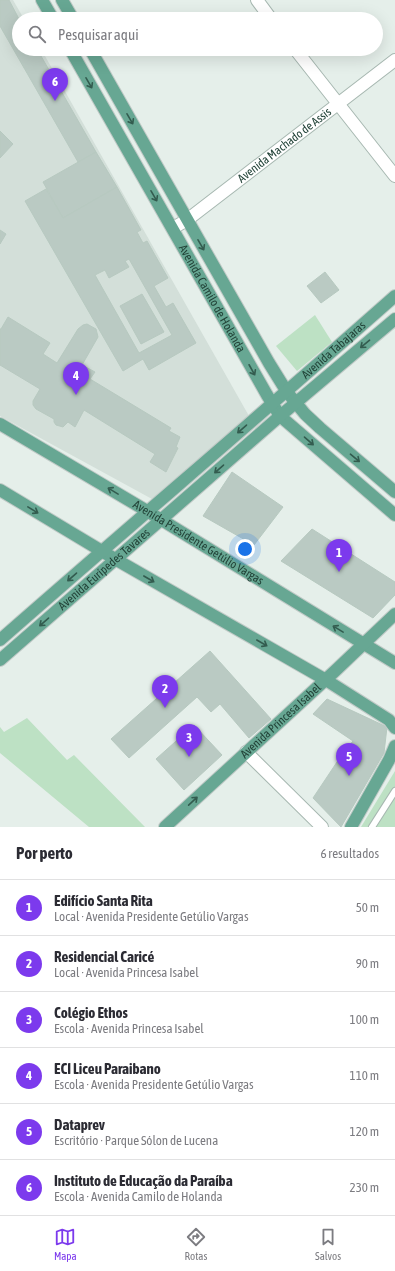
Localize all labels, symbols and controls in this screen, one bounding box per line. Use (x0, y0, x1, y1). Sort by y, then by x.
search box (12, 12, 383, 56)
icon: search (26, 23, 48, 45)
text: Pesquisar aqui (58, 26, 139, 43)
pin: 6 (42, 68, 68, 101)
one-way arrow (86, 77, 94, 89)
street label: Avenida Machado de Assis (235, 105, 334, 186)
one-way arrow (127, 113, 135, 125)
one-way arrow (151, 190, 159, 202)
one-way arrow (198, 239, 206, 251)
street label: Avenida Camilo de Holanda (176, 242, 248, 355)
street label: Avenida Tabajaras (299, 318, 368, 382)
one-way arrow (360, 340, 371, 349)
pin: 4 (63, 362, 89, 395)
one-way arrow (249, 364, 257, 376)
one-way arrow (237, 425, 247, 434)
one-way arrow (304, 437, 315, 446)
one-way arrow (350, 453, 361, 462)
one-way arrow (214, 465, 224, 474)
one-way arrow (107, 487, 119, 495)
street label: Avenida Presidente Getúlio Vargas (130, 497, 266, 588)
one-way arrow (27, 507, 39, 515)
street label: Avenida Eurípedes Tavares (55, 526, 153, 613)
your location (235, 539, 255, 559)
pin: 1 (326, 539, 352, 572)
one-way arrow (67, 572, 77, 582)
one-way arrow (143, 575, 155, 583)
one-way arrow (39, 617, 49, 626)
one-way arrow (332, 624, 344, 632)
one-way arrow (256, 640, 268, 648)
pin: 2 (152, 675, 178, 708)
street label: Avenida Princesa Isabel (237, 680, 324, 761)
pin: 3 (176, 724, 202, 757)
pin: 5 (336, 743, 362, 776)
one-way arrow (188, 796, 199, 805)
text: Por perto (16, 843, 73, 863)
text: 6 resultados (320, 846, 379, 861)
text: Edifício Santa Rita (54, 892, 153, 909)
text: 1 (26, 900, 32, 915)
text: 50 m (356, 900, 379, 915)
text: Local · Avenida Presidente Getúlio Vargas (54, 909, 249, 924)
text: Residencial Caricé (54, 948, 154, 965)
text: 2 (26, 956, 32, 971)
text: 90 m (356, 956, 379, 971)
text: Local · Avenida Princesa Isabel (54, 965, 199, 980)
text: Colégio Ethos (54, 1004, 128, 1021)
text: 3 (26, 1012, 32, 1027)
text: 100 m (350, 1012, 379, 1027)
text: Escola · Avenida Princesa Isabel (54, 1021, 204, 1036)
text: ECI Liceu Paraibano (54, 1060, 161, 1077)
text: 4 (26, 1068, 32, 1083)
text: 110 m (350, 1068, 379, 1083)
text: Escola · Avenida Presidente Getúlio Vargas (54, 1077, 254, 1092)
text: Dataprev (54, 1116, 105, 1133)
text: 5 (26, 1124, 32, 1139)
text: 120 m (350, 1124, 379, 1139)
text: Escritório · Parque Sólon de Lucena (54, 1133, 218, 1148)
text: Instituto de Educação da Paraíba (54, 1172, 233, 1189)
text: 6 (26, 1180, 32, 1195)
text: 230 m (350, 1180, 379, 1195)
text: Escola · Avenida Camilo de Holanda (54, 1189, 223, 1204)
tab: Mapa (54, 1226, 77, 1262)
tab: Rotas (184, 1226, 207, 1262)
tab: Salvos (315, 1226, 341, 1262)

